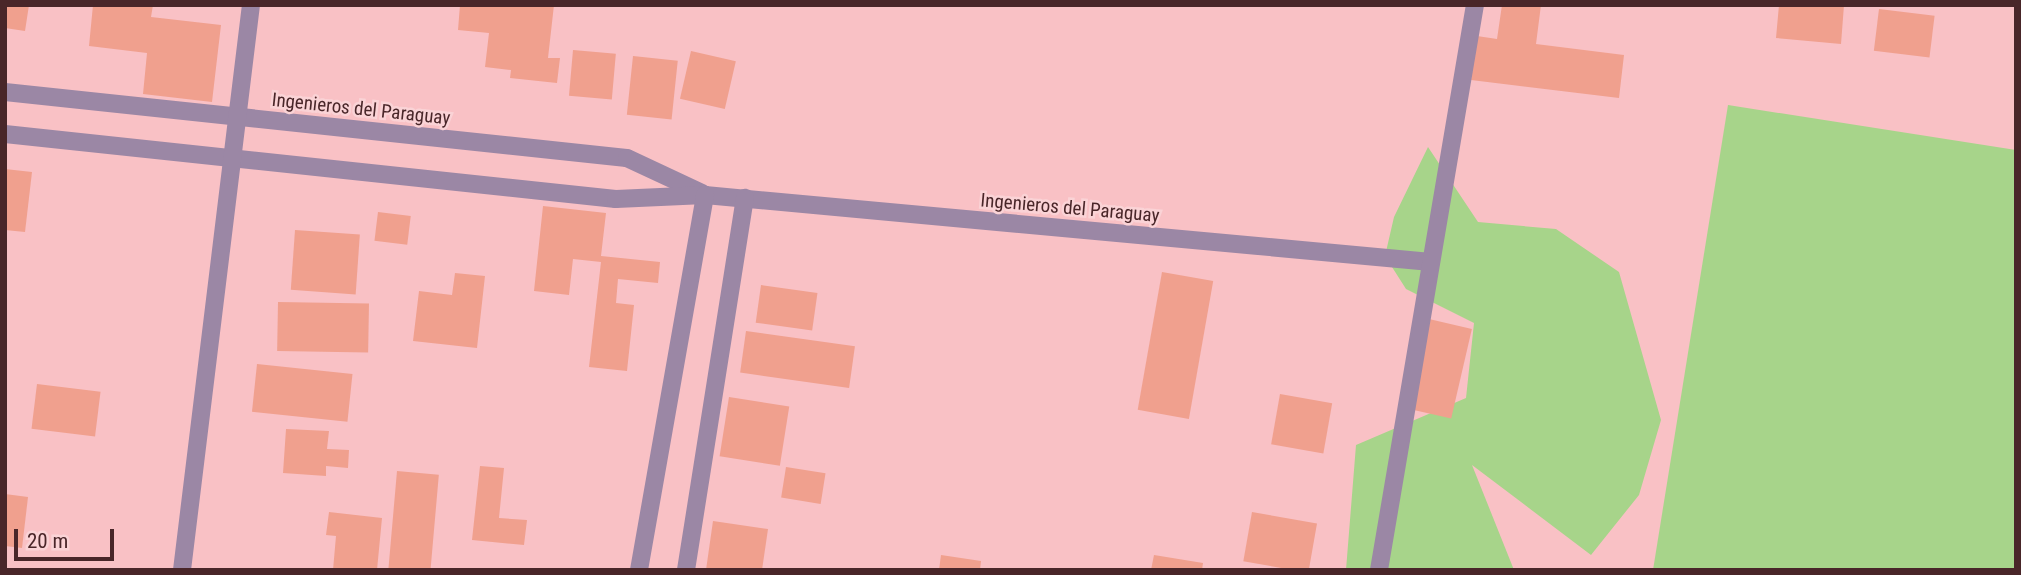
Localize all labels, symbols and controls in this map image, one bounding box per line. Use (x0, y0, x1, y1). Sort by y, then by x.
street label: Ingenieros del Paraguay (271, 88, 451, 130)
street label: Ingenieros del Paraguay (980, 189, 1160, 227)
scale bar (18, 516, 117, 560)
text: 20 m (27, 529, 68, 553)

